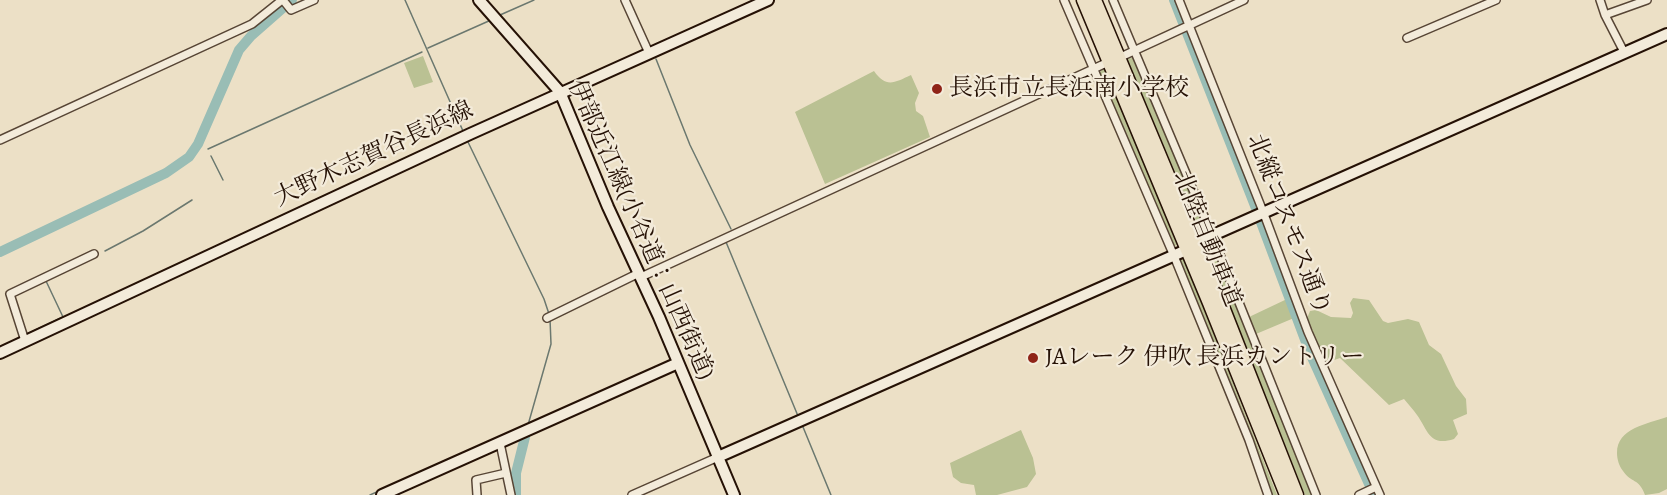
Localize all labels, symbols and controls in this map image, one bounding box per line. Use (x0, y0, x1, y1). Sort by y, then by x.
place label: 長浜市立長浜南小学校 (949, 75, 1189, 103)
street label: 伊部近江線(小谷道：山西街道) (561, 76, 719, 384)
marker: 長浜市立長浜南小学校 (930, 82, 944, 96)
street label: 大野木志賀谷長浜線 (270, 96, 478, 214)
street label: 北縦コスモス通り (1240, 130, 1336, 320)
street label: 北陸自動車道 (1166, 167, 1246, 311)
place label: JAレーク 伊吹 長浜カントリー (1045, 344, 1364, 372)
marker: JAレーク 伊吹 長浜カントリー (1026, 351, 1040, 365)

